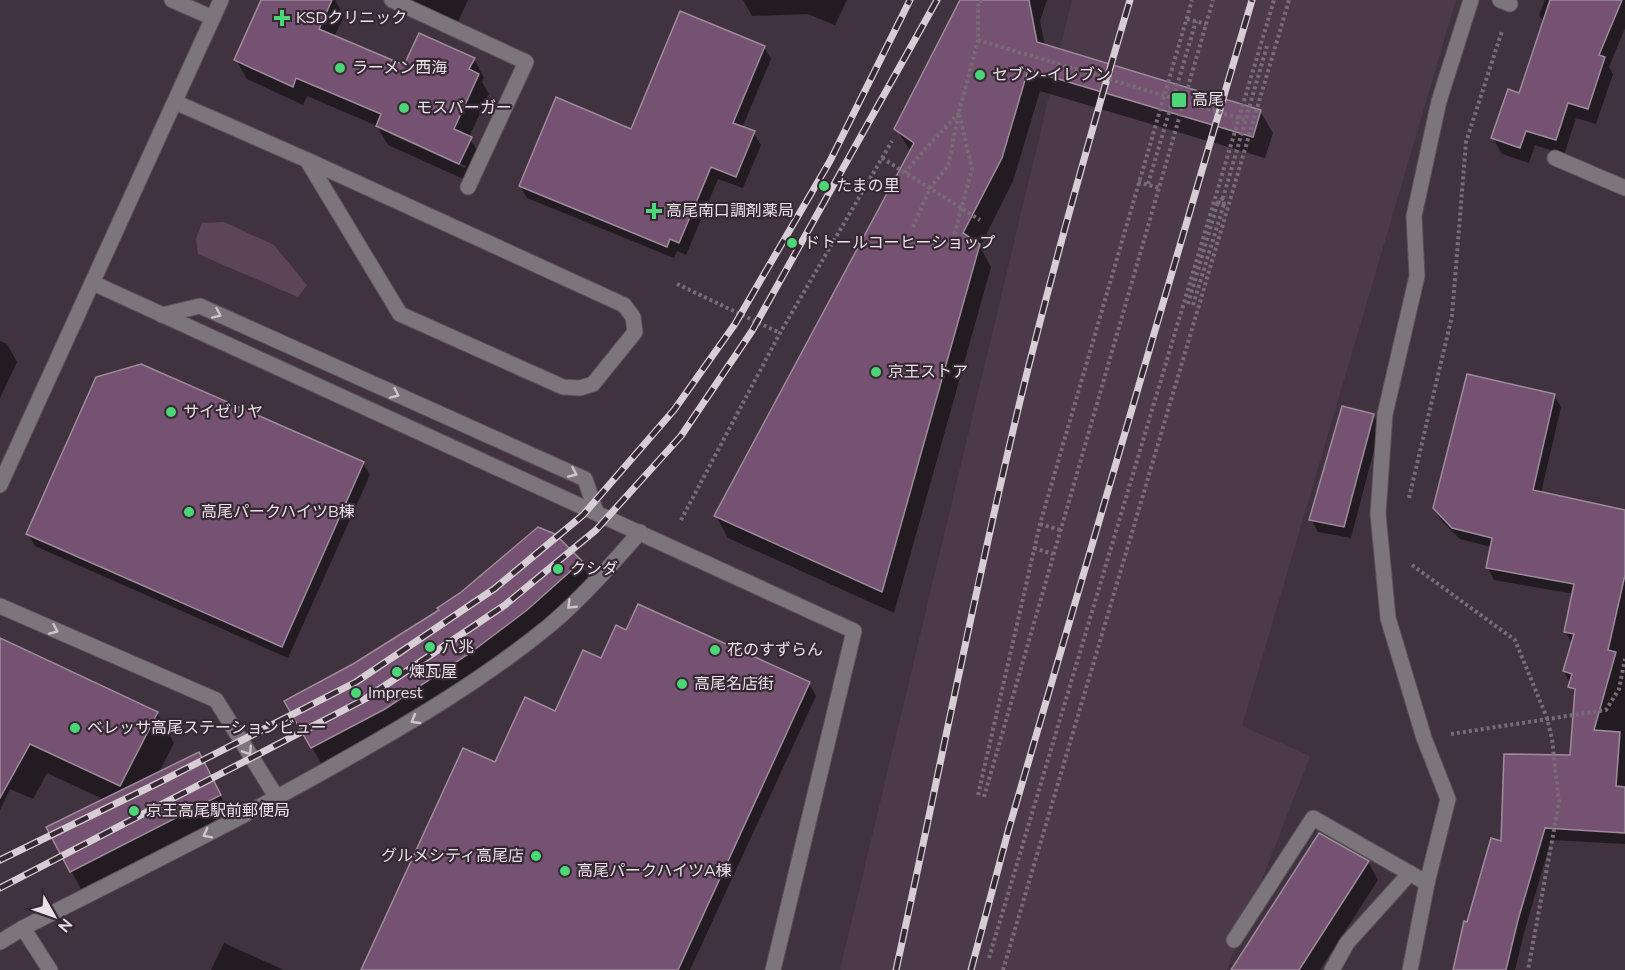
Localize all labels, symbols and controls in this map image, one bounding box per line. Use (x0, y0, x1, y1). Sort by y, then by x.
place label: KSDクリニック (296, 7, 407, 29)
marker: KSDクリニック (273, 9, 291, 27)
place label: ラーメン西海 (352, 57, 447, 79)
marker: ラーメン西海 (333, 61, 347, 75)
place label: セブン-イレブン (992, 64, 1111, 86)
marker: セブン-イレブン (973, 68, 987, 82)
place label: 高尾 (1192, 89, 1224, 111)
marker: 高尾 (1170, 91, 1188, 109)
place label: モスバーガー (416, 97, 512, 119)
marker: モスバーガー (397, 101, 411, 115)
place label: たまの里 (836, 175, 900, 197)
marker: たまの里 (817, 179, 831, 193)
place label: 高尾南口調剤薬局 (666, 200, 794, 222)
marker: 高尾南口調剤薬局 (647, 204, 661, 218)
place label: ドトールコーヒーショップ (804, 232, 995, 254)
marker: ドトールコーヒーショップ (785, 236, 799, 250)
one-way arrow (211, 307, 222, 319)
place label: 京王ストア (888, 361, 968, 383)
marker: 京王ストア (869, 365, 883, 379)
one-way arrow (389, 386, 400, 398)
place label: サイゼリヤ (183, 401, 263, 423)
marker: サイゼリヤ (164, 405, 178, 419)
one-way arrow (567, 466, 578, 478)
place label: 高尾パークハイツB棟 (201, 501, 355, 523)
marker: 高尾パークハイツB棟 (182, 505, 196, 519)
place label: クシダ (570, 558, 618, 580)
marker: クシダ (551, 562, 565, 576)
one-way arrow (568, 597, 579, 608)
one-way arrow (47, 623, 58, 635)
place label: 八兆 (442, 636, 474, 658)
place label: 花のすずらん (727, 639, 823, 661)
marker: 八兆 (423, 640, 437, 654)
marker: 花のすずらん (708, 643, 722, 657)
place label: 煉瓦屋 (409, 661, 457, 683)
marker: 煉瓦屋 (390, 665, 404, 679)
place label: 高尾名店街 (694, 673, 774, 695)
marker: 高尾名店街 (675, 677, 689, 691)
place label: Imprest (368, 682, 423, 704)
marker: Imprest (349, 686, 363, 700)
one-way arrow (411, 713, 421, 724)
place label: ベレッサ高尾ステーションビュー (87, 717, 327, 739)
marker: ベレッサ高尾ステーションビュー (68, 721, 82, 735)
one-way arrow (241, 744, 252, 755)
place label: 京王高尾駅前郵便局 (146, 800, 290, 822)
marker: 京王高尾駅前郵便局 (127, 804, 141, 818)
one-way arrow (202, 827, 213, 838)
place label: グルメシティ高尾店 (381, 845, 524, 867)
marker: グルメシティ高尾店 (529, 849, 543, 863)
place label: 高尾パークハイツA棟 (577, 860, 732, 882)
marker: 高尾パークハイツA棟 (558, 864, 572, 878)
north arrow (24, 886, 84, 946)
text: N (52, 913, 77, 937)

